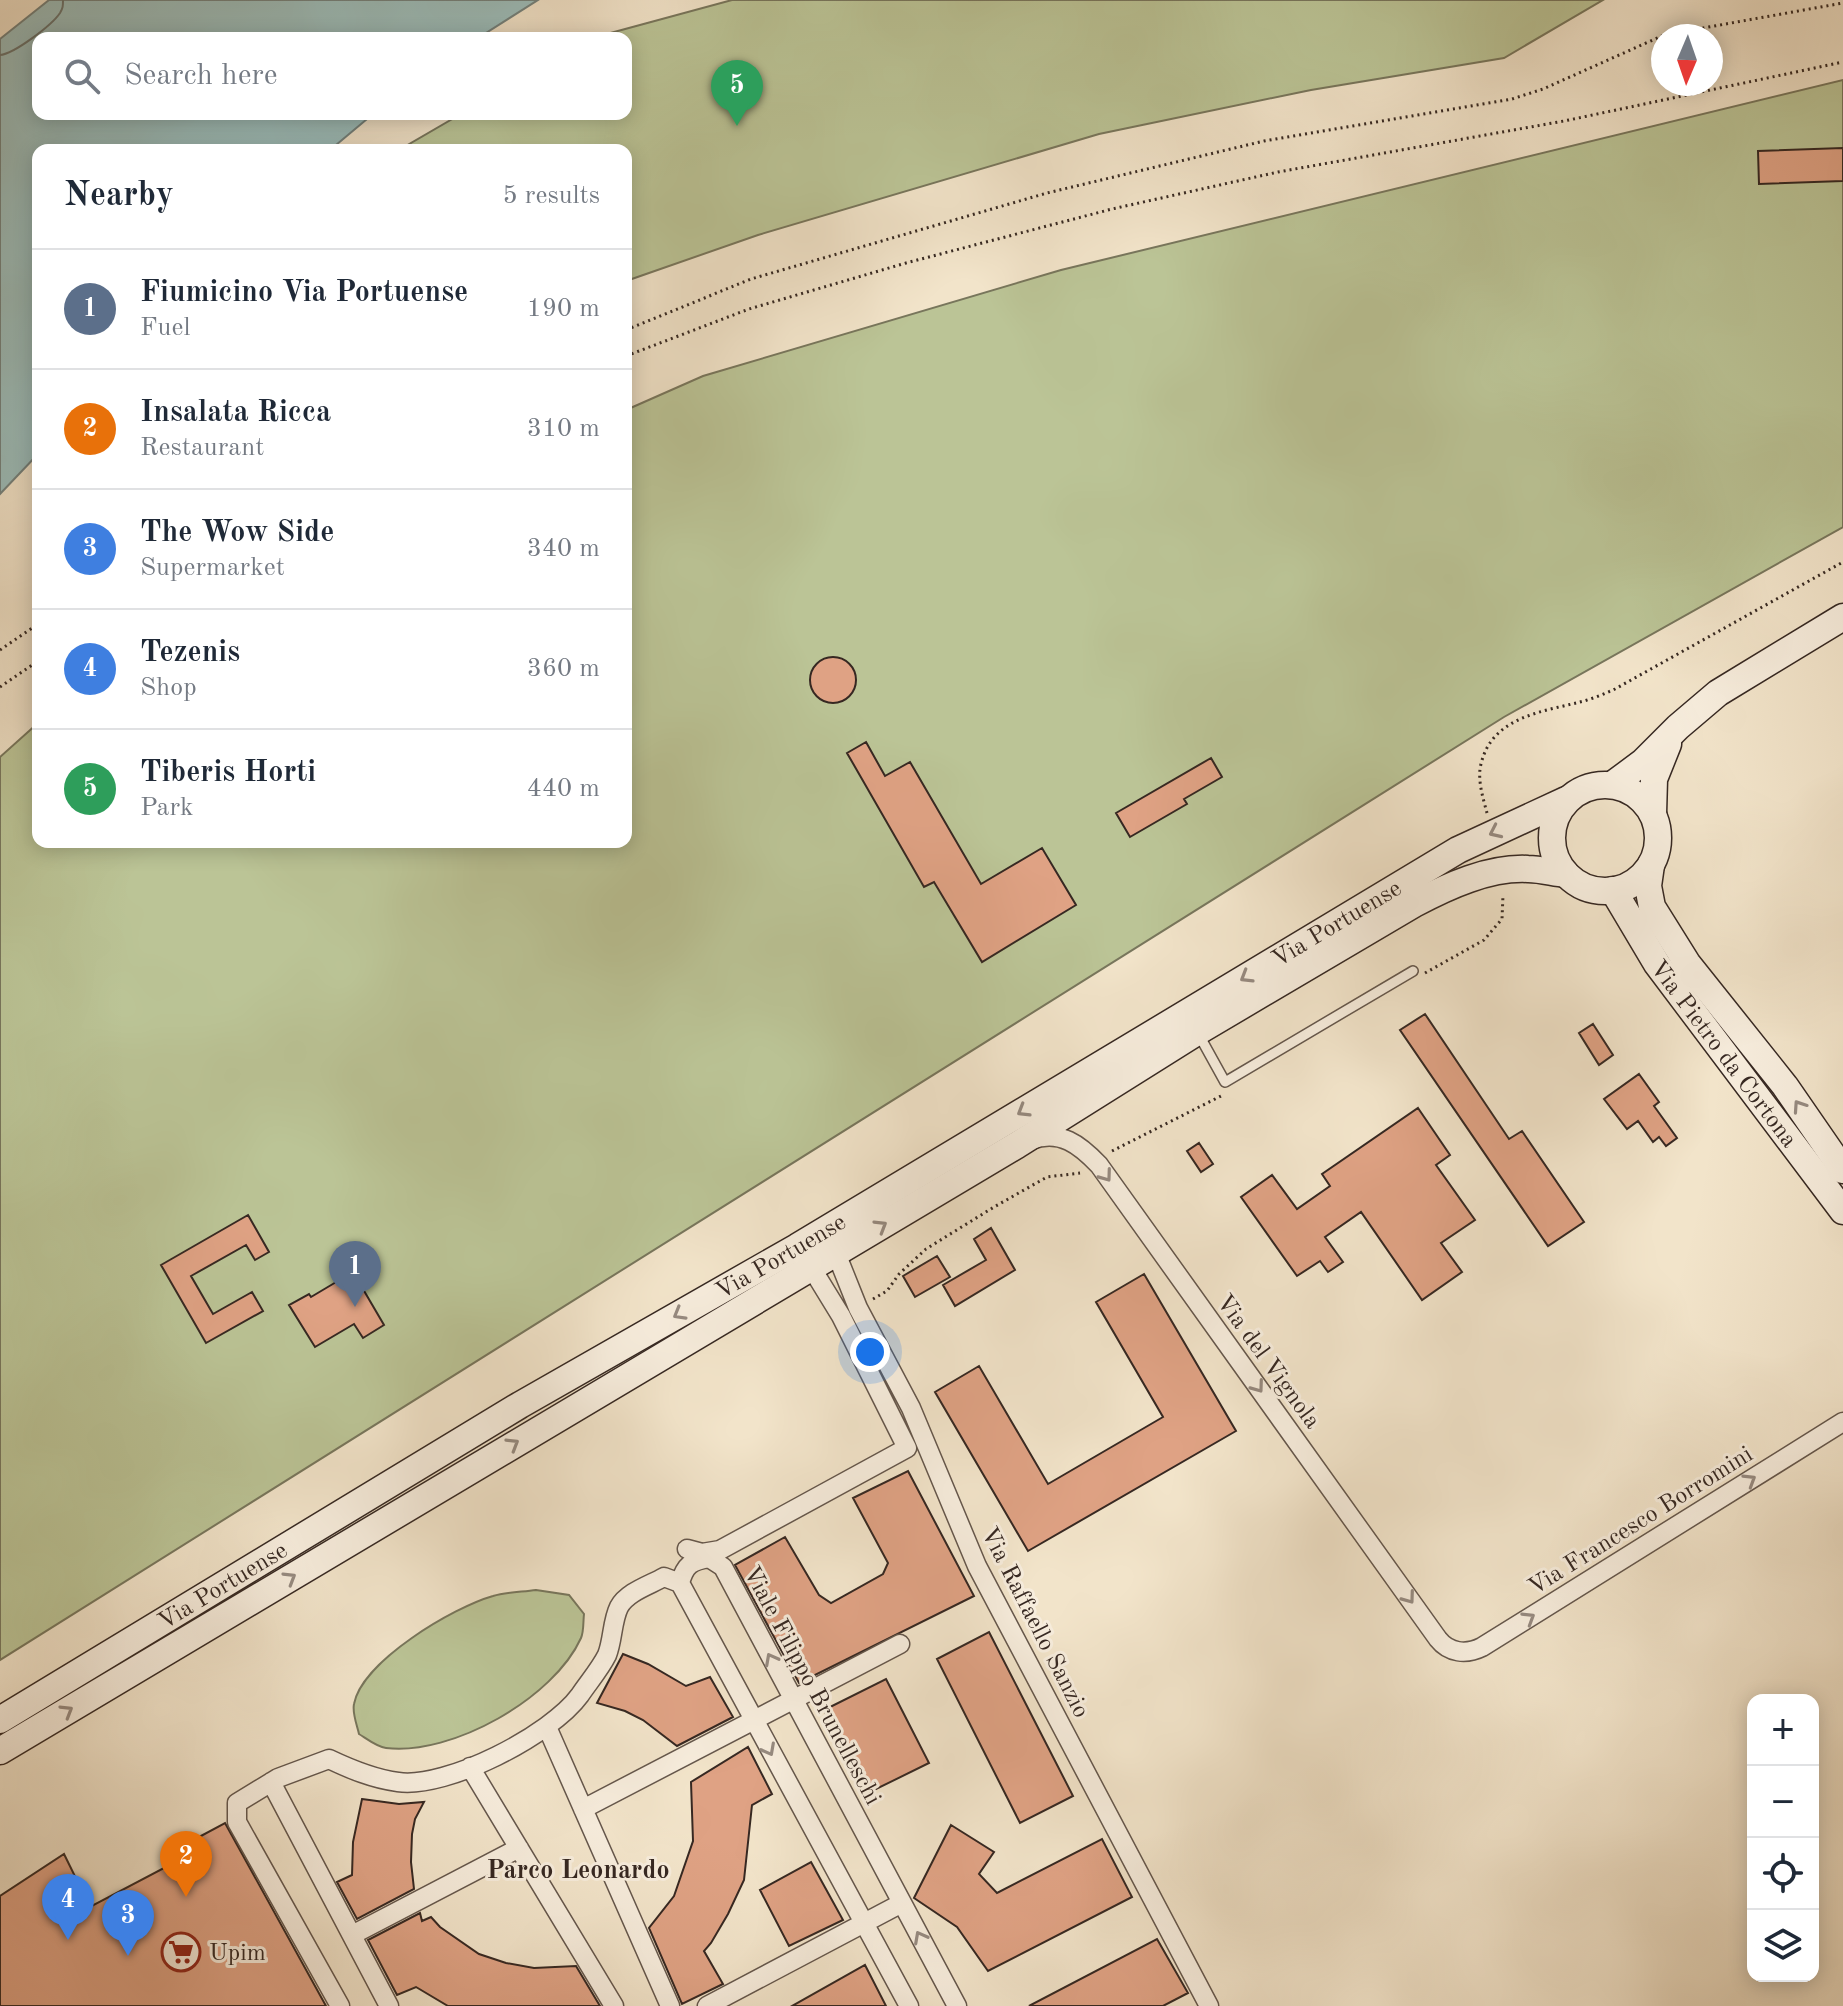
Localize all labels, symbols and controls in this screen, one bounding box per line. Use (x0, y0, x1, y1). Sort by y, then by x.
north arrow (1651, 24, 1723, 96)
search box (32, 32, 632, 120)
icon: search (60, 54, 104, 98)
pin: 5 (711, 60, 763, 126)
text: Search here (124, 61, 278, 91)
text: Nearby (64, 179, 174, 213)
text: 5 results (502, 183, 600, 209)
text: Fiumicino Via Portuense (140, 278, 468, 308)
text: 1 (82, 296, 98, 322)
text: 190 m (527, 296, 600, 322)
text: Fuel (140, 315, 190, 341)
text: Insalata Ricca (140, 398, 331, 428)
text: 2 (82, 416, 98, 442)
text: 310 m (527, 416, 600, 442)
text: Restaurant (140, 435, 264, 461)
text: The Wow Side (140, 518, 334, 548)
text: 3 (82, 536, 98, 562)
text: 340 m (527, 536, 600, 562)
text: Supermarket (140, 555, 285, 581)
text: Tezenis (140, 638, 240, 668)
text: 4 (82, 656, 98, 682)
text: 360 m (527, 656, 600, 682)
text: Shop (140, 675, 197, 701)
text: Tiberis Horti (140, 758, 316, 788)
text: 5 (82, 776, 98, 802)
text: 440 m (527, 776, 600, 802)
text: Park (140, 795, 194, 821)
one-way arrow (1489, 822, 1503, 838)
street label: Via Portuense (1269, 877, 1406, 973)
street label: Via Pietro da Cortona (1645, 957, 1801, 1153)
one-way arrow (1241, 968, 1255, 983)
one-way arrow (1794, 1100, 1809, 1114)
one-way arrow (1017, 1101, 1032, 1117)
one-way arrow (1096, 1167, 1111, 1181)
street label: Via Portuense (712, 1211, 851, 1305)
one-way arrow (872, 1220, 887, 1236)
pin: 1 (329, 1241, 381, 1307)
street label: Via del Vignola (1211, 1291, 1324, 1434)
one-way arrow (673, 1304, 688, 1320)
your location (850, 1332, 890, 1372)
one-way arrow (1248, 1378, 1262, 1393)
one-way arrow (504, 1438, 519, 1454)
street label: Via Francesco Borromini (1525, 1443, 1757, 1601)
one-way arrow (1741, 1475, 1755, 1490)
street label: Via Raffaello Sanzio (976, 1524, 1093, 1722)
street label: Via Portuense (155, 1539, 292, 1635)
street label: Viale Filippo Brunelleschi (738, 1563, 884, 1809)
one-way arrow (281, 1572, 296, 1588)
one-way arrow (1399, 1590, 1414, 1604)
one-way arrow (1520, 1612, 1535, 1628)
one-way arrow (765, 1653, 781, 1668)
map controls (1747, 1694, 1819, 1982)
button: + (1747, 1694, 1819, 1766)
one-way arrow (58, 1705, 73, 1721)
one-way arrow (759, 1742, 775, 1756)
button: − (1747, 1766, 1819, 1838)
pin: 2 (160, 1831, 212, 1897)
button: locate (1747, 1838, 1819, 1910)
district label: Parco Leonardo (487, 1858, 670, 1884)
pin: 4 (42, 1874, 94, 1940)
pin: 3 (102, 1890, 154, 1956)
button: layers (1747, 1910, 1819, 1982)
supermarket icon: Upim (160, 1931, 202, 1973)
one-way arrow (915, 1931, 930, 1946)
place label: Upim (209, 1942, 266, 1966)

